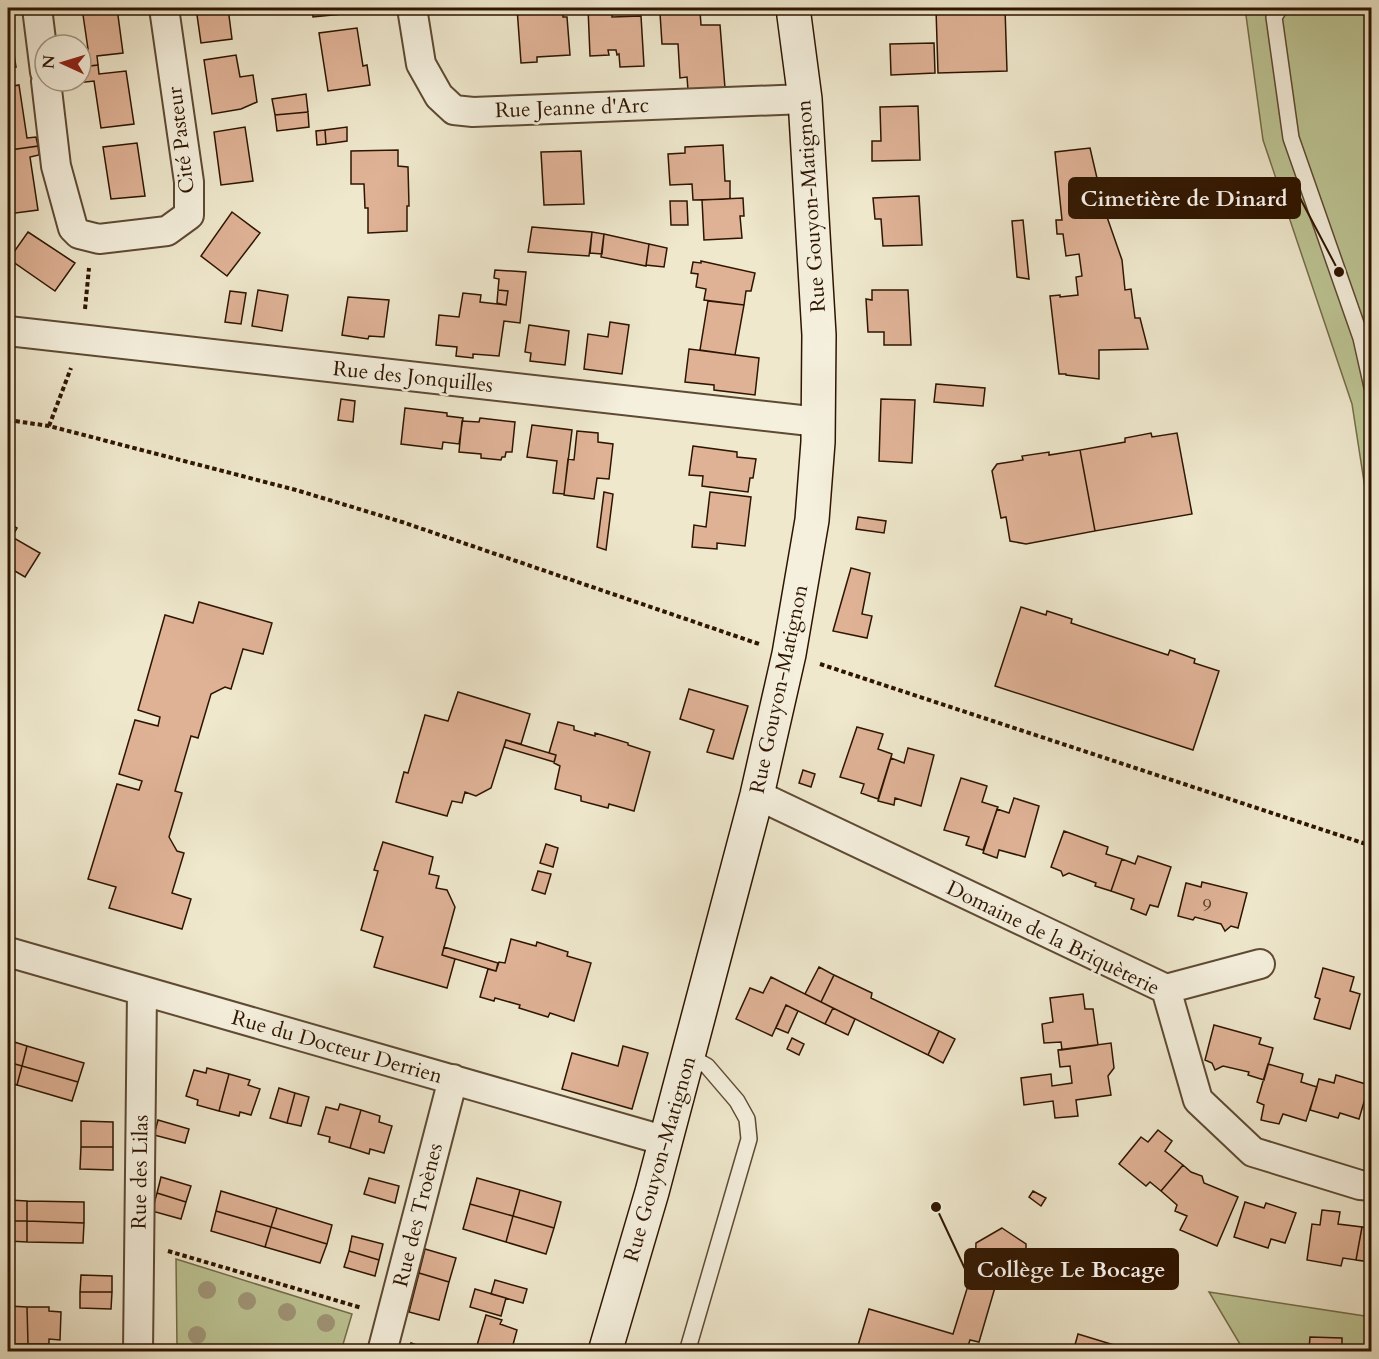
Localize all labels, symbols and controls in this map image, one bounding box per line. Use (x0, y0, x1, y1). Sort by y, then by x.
north arrow (33, 33, 93, 93)
text: N (38, 54, 60, 70)
street label: Cité Pasteur (160, 84, 202, 195)
street label: Rue Jeanne d'Arc (494, 91, 650, 125)
street label: Rue Gouyon-Matignon (789, 99, 833, 313)
callout: Cimetière de Dinard (1069, 178, 1300, 218)
text: Cimetière de Dinard (1081, 184, 1288, 214)
street label: Rue des Jonquilles (331, 354, 495, 400)
street label: Rue Gouyon-Matignon (743, 582, 815, 796)
street label: Domaine de la Briquèterie (941, 874, 1165, 1002)
house number: 9 (1202, 893, 1212, 918)
street label: Rue du Docteur Derrien (228, 1003, 446, 1091)
street label: Rue Gouyon-Matignon (617, 1053, 703, 1265)
street label: Rue des Lilas (125, 1114, 155, 1230)
street label: Rue des Troènes (386, 1140, 450, 1290)
callout: Collège Le Bocage (965, 1249, 1178, 1289)
text: Collège Le Bocage (977, 1255, 1165, 1285)

